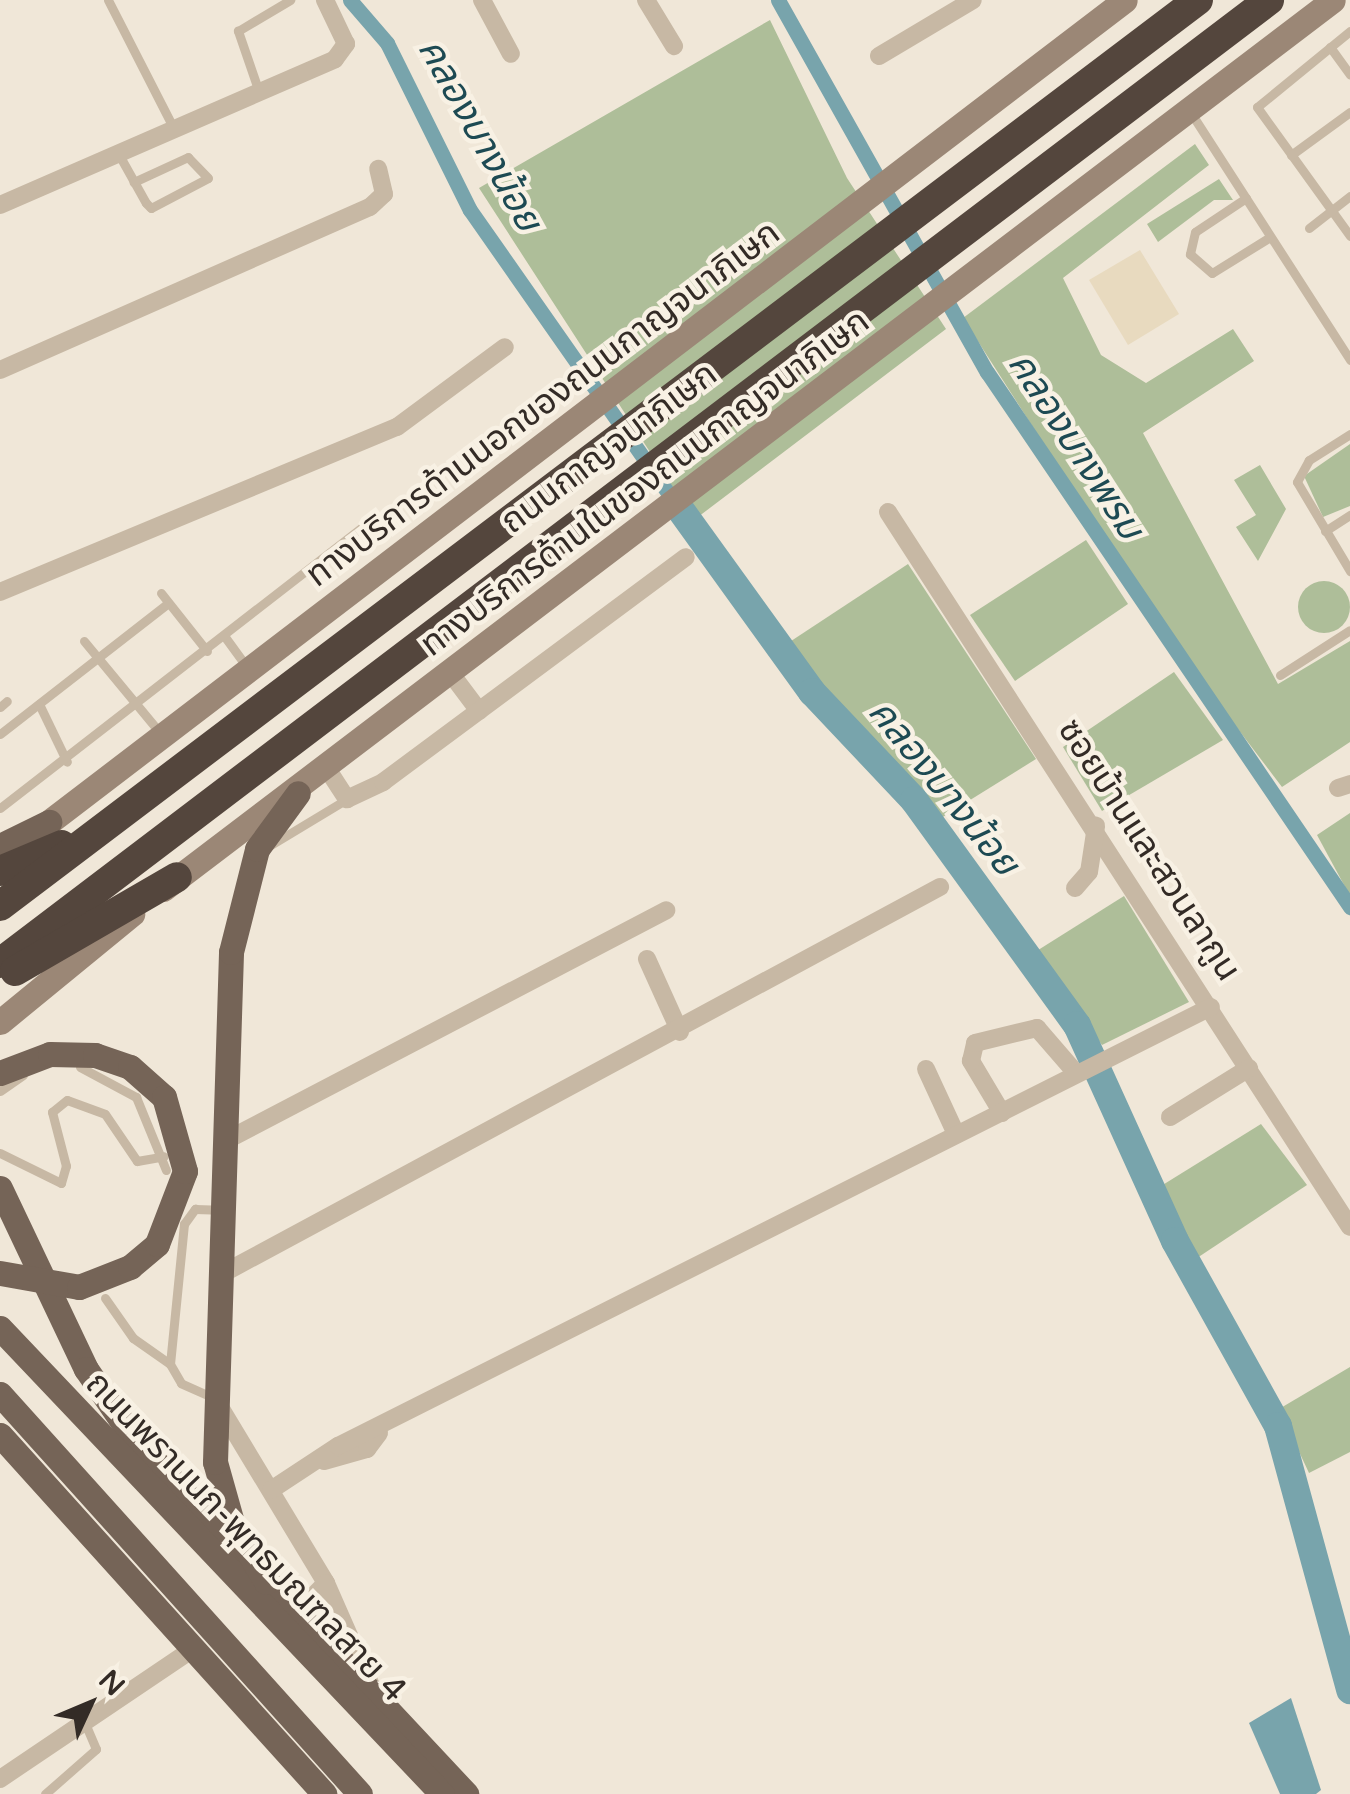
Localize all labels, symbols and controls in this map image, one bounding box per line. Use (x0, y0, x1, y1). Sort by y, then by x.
water label: คลองบางน้อย (407, 30, 551, 240)
street label: ทางบริการด้านนอกของถนนกาญจนาภิเษก (298, 212, 788, 596)
street label: ทางบริการด้านในของถนนกาญจนาภิเษก (412, 300, 878, 666)
water label: คลองบางพรม (998, 344, 1152, 548)
street label: ถนนกาญจนาภิเษก (493, 353, 725, 543)
water label: คลองบางน้อย (858, 691, 1028, 885)
street label: ซอยบ้านและสวนลากูน (1049, 711, 1249, 989)
street label: ถนนพรานนก-พุทธมณฑลสาย 4 (77, 1363, 415, 1711)
north arrow (40, 1654, 140, 1754)
text: N (92, 1663, 132, 1703)

